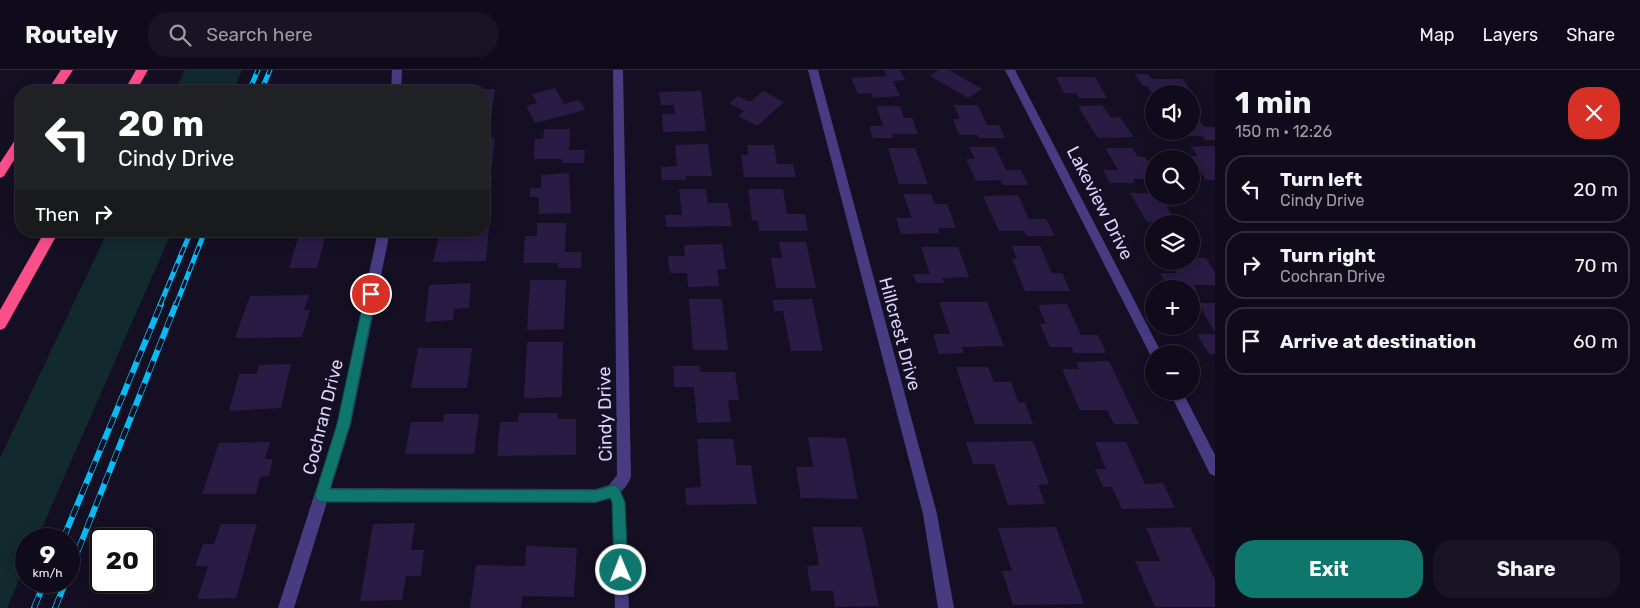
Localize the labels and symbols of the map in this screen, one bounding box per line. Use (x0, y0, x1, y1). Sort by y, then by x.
street label: Lakeview Drive (1062, 142, 1138, 264)
pin (350, 273, 392, 315)
street label: Hillcrest Drive (874, 275, 926, 393)
street label: Cochran Drive (298, 357, 348, 477)
street label: Cindy Drive (593, 366, 617, 462)
speed limit sign: 20 (90, 528, 155, 593)
position arrow (594, 543, 646, 595)

